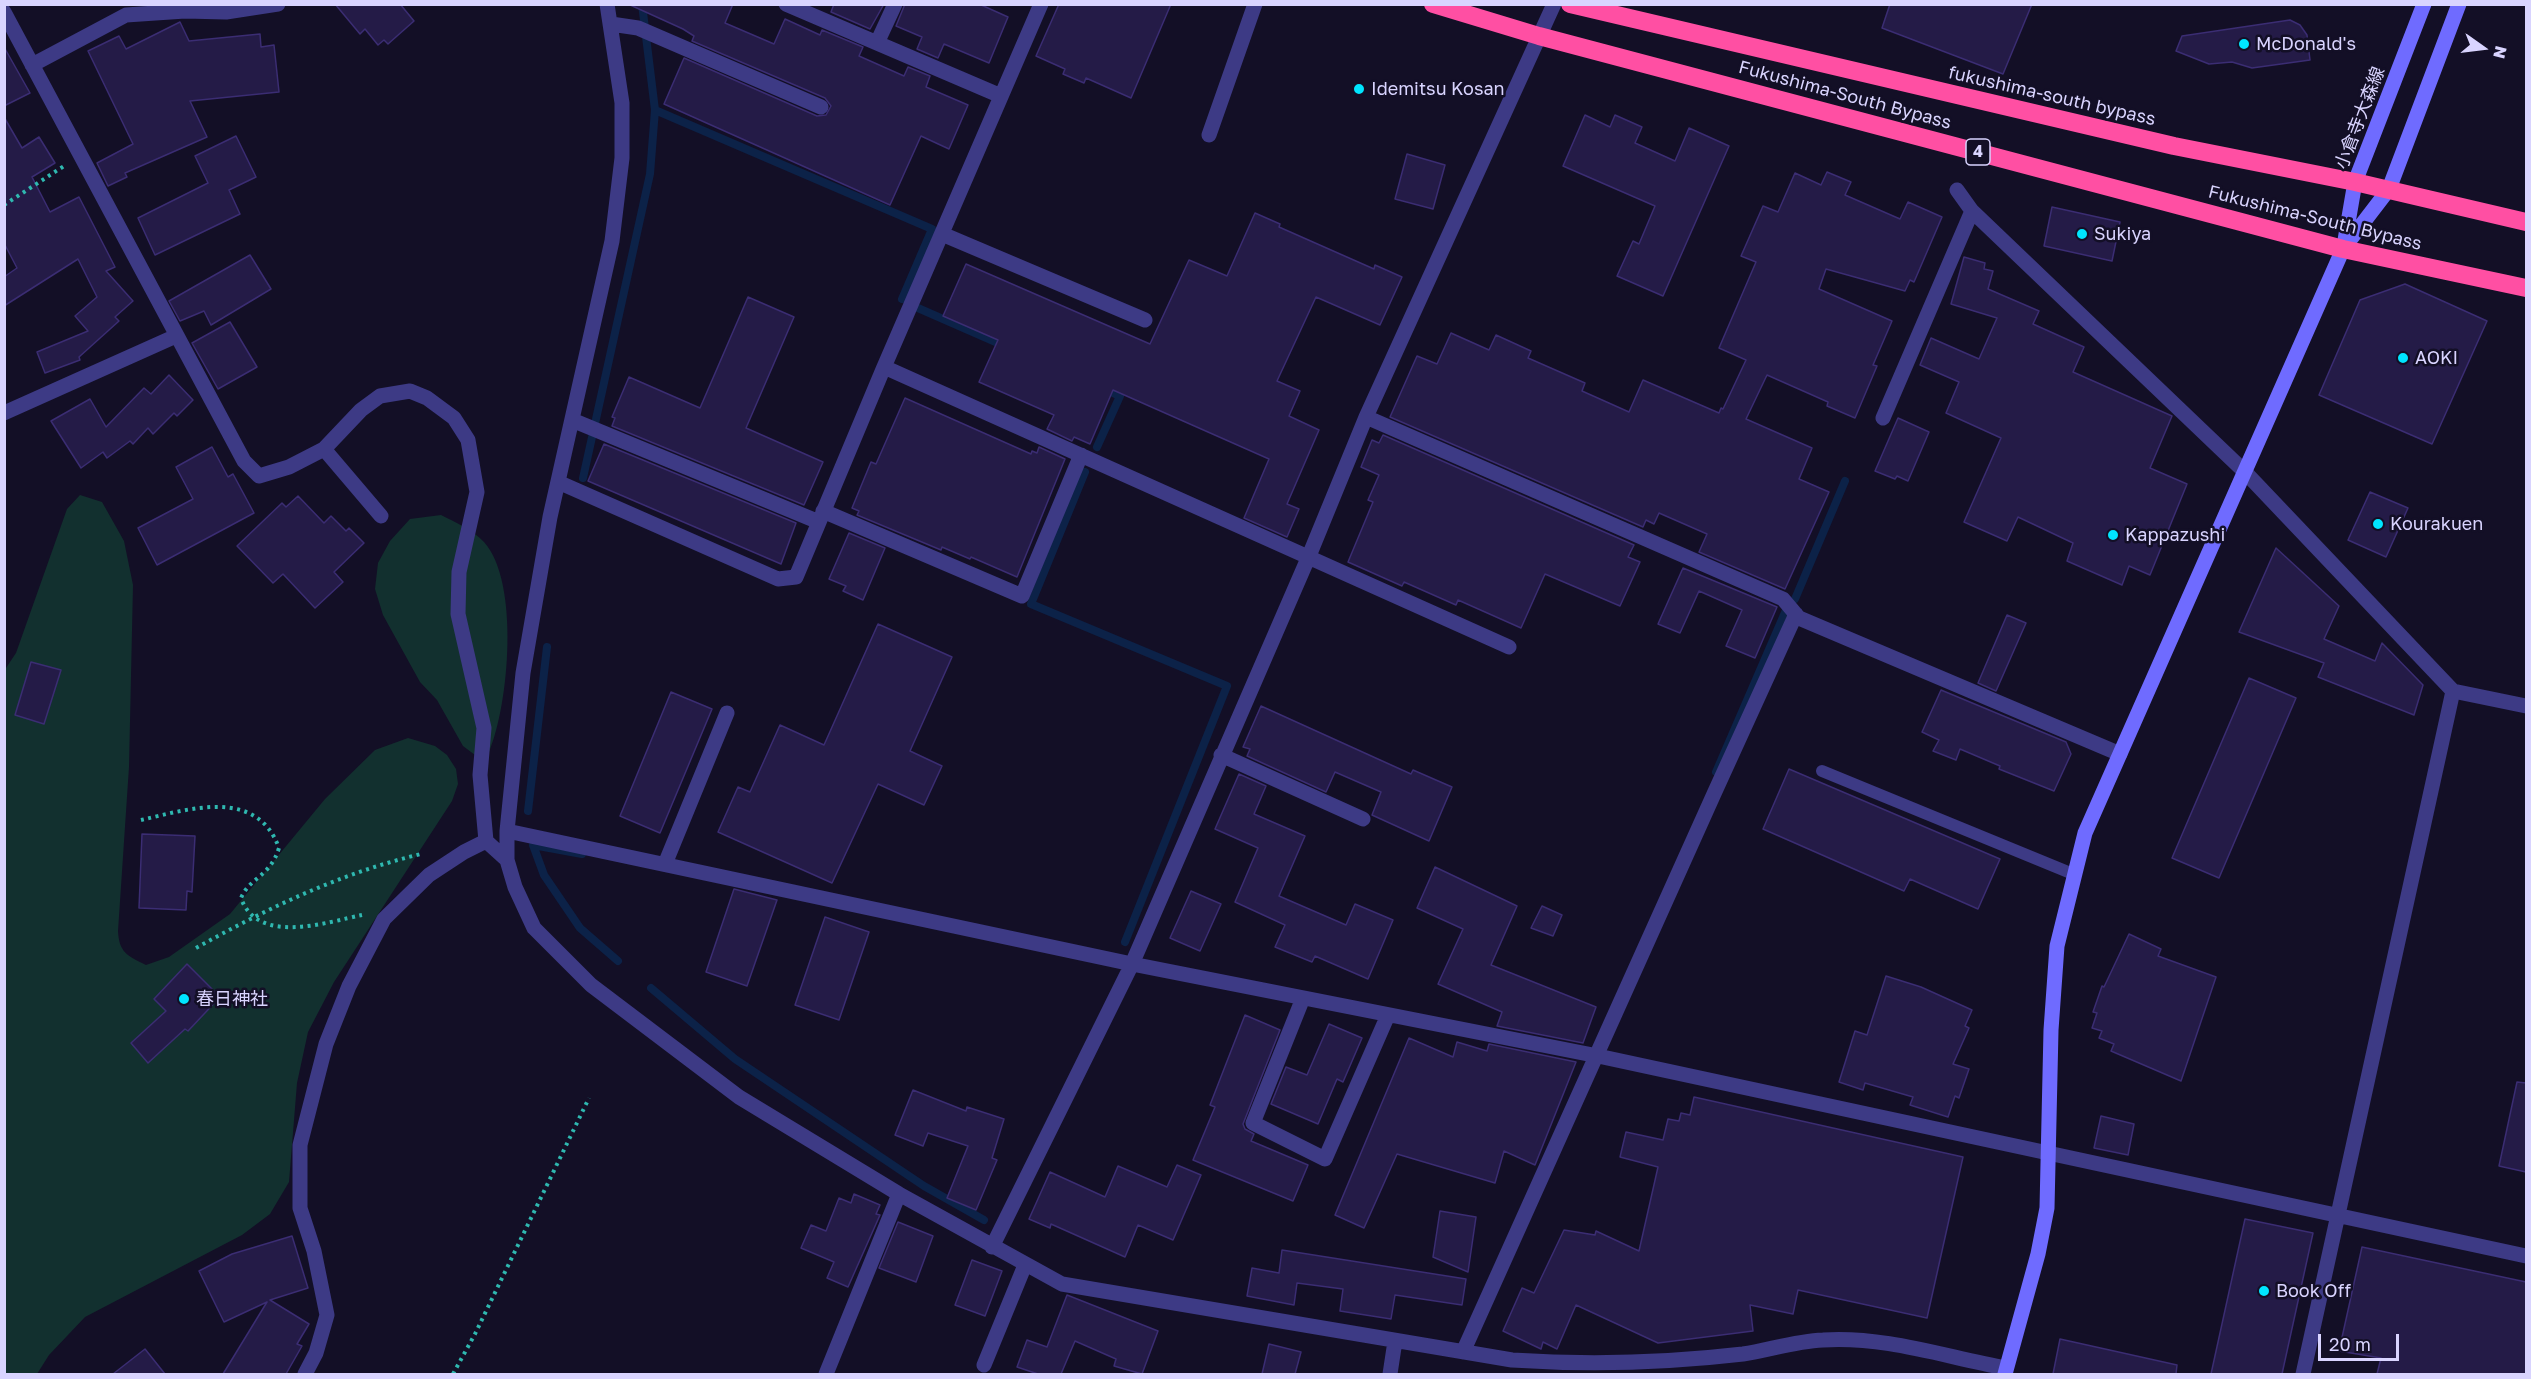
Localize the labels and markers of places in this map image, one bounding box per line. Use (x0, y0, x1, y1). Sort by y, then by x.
place label: McDonald's (2256, 33, 2356, 55)
marker: McDonald's (2237, 37, 2251, 51)
place label: Idemitsu Kosan (1371, 78, 1505, 100)
marker: Idemitsu Kosan (1352, 82, 1366, 96)
place label: Sukiya (2094, 223, 2151, 245)
marker: Sukiya (2075, 227, 2089, 241)
place label: AOKI (2415, 347, 2458, 369)
marker: AOKI (2396, 351, 2410, 365)
place label: Kourakuen (2390, 513, 2483, 535)
marker: Kourakuen (2371, 517, 2385, 531)
place label: Kappazushi (2125, 524, 2225, 546)
marker: Kappazushi (2106, 528, 2120, 542)
place label: 春日神社 (196, 988, 268, 1010)
marker: 春日神社 (177, 992, 191, 1006)
place label: Book Off (2276, 1280, 2351, 1302)
marker: Book Off (2257, 1284, 2271, 1298)

